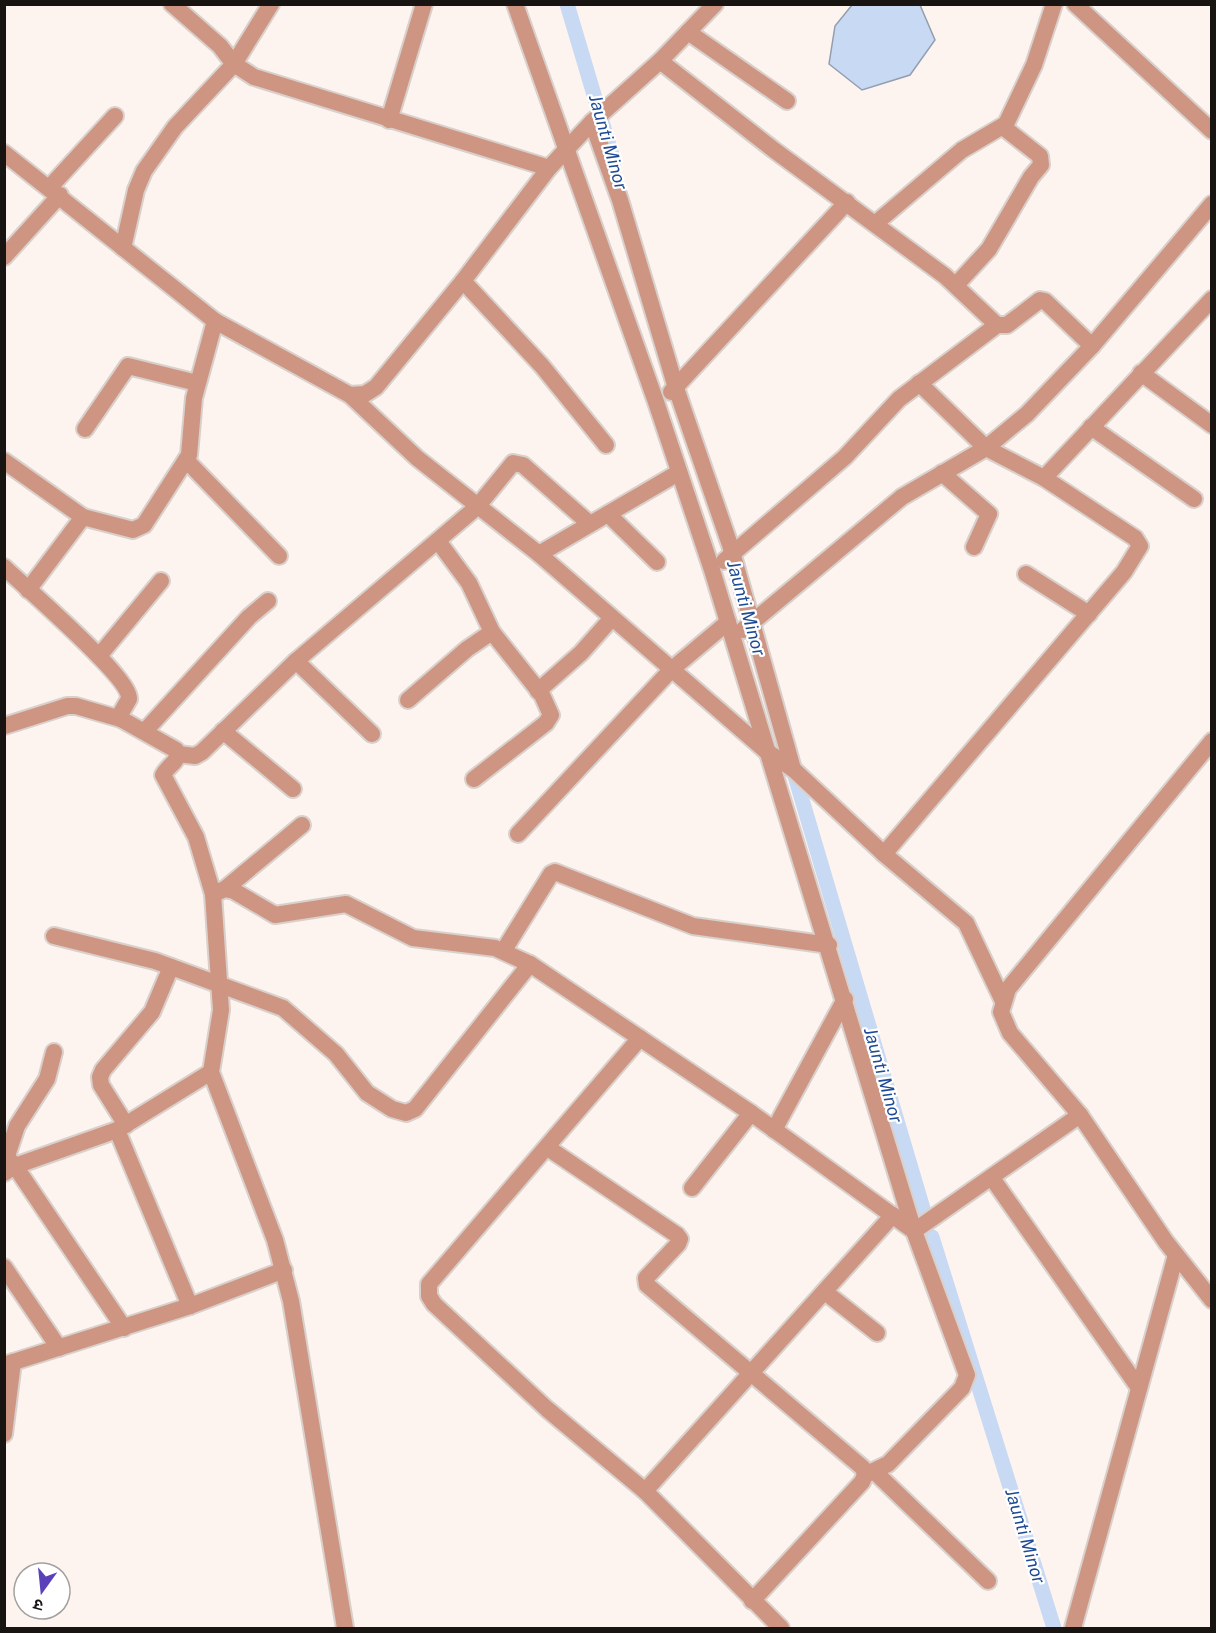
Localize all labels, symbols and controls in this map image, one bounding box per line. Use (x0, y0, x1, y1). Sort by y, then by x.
water label: Jaunti Minor (585, 92, 632, 192)
water label: Jaunti Minor (723, 558, 770, 658)
water label: Jaunti Minor (860, 1025, 907, 1125)
water label: Jaunti Minor (1001, 1486, 1050, 1586)
north arrow (12, 1561, 72, 1621)
text: उ (31, 1594, 45, 1615)

